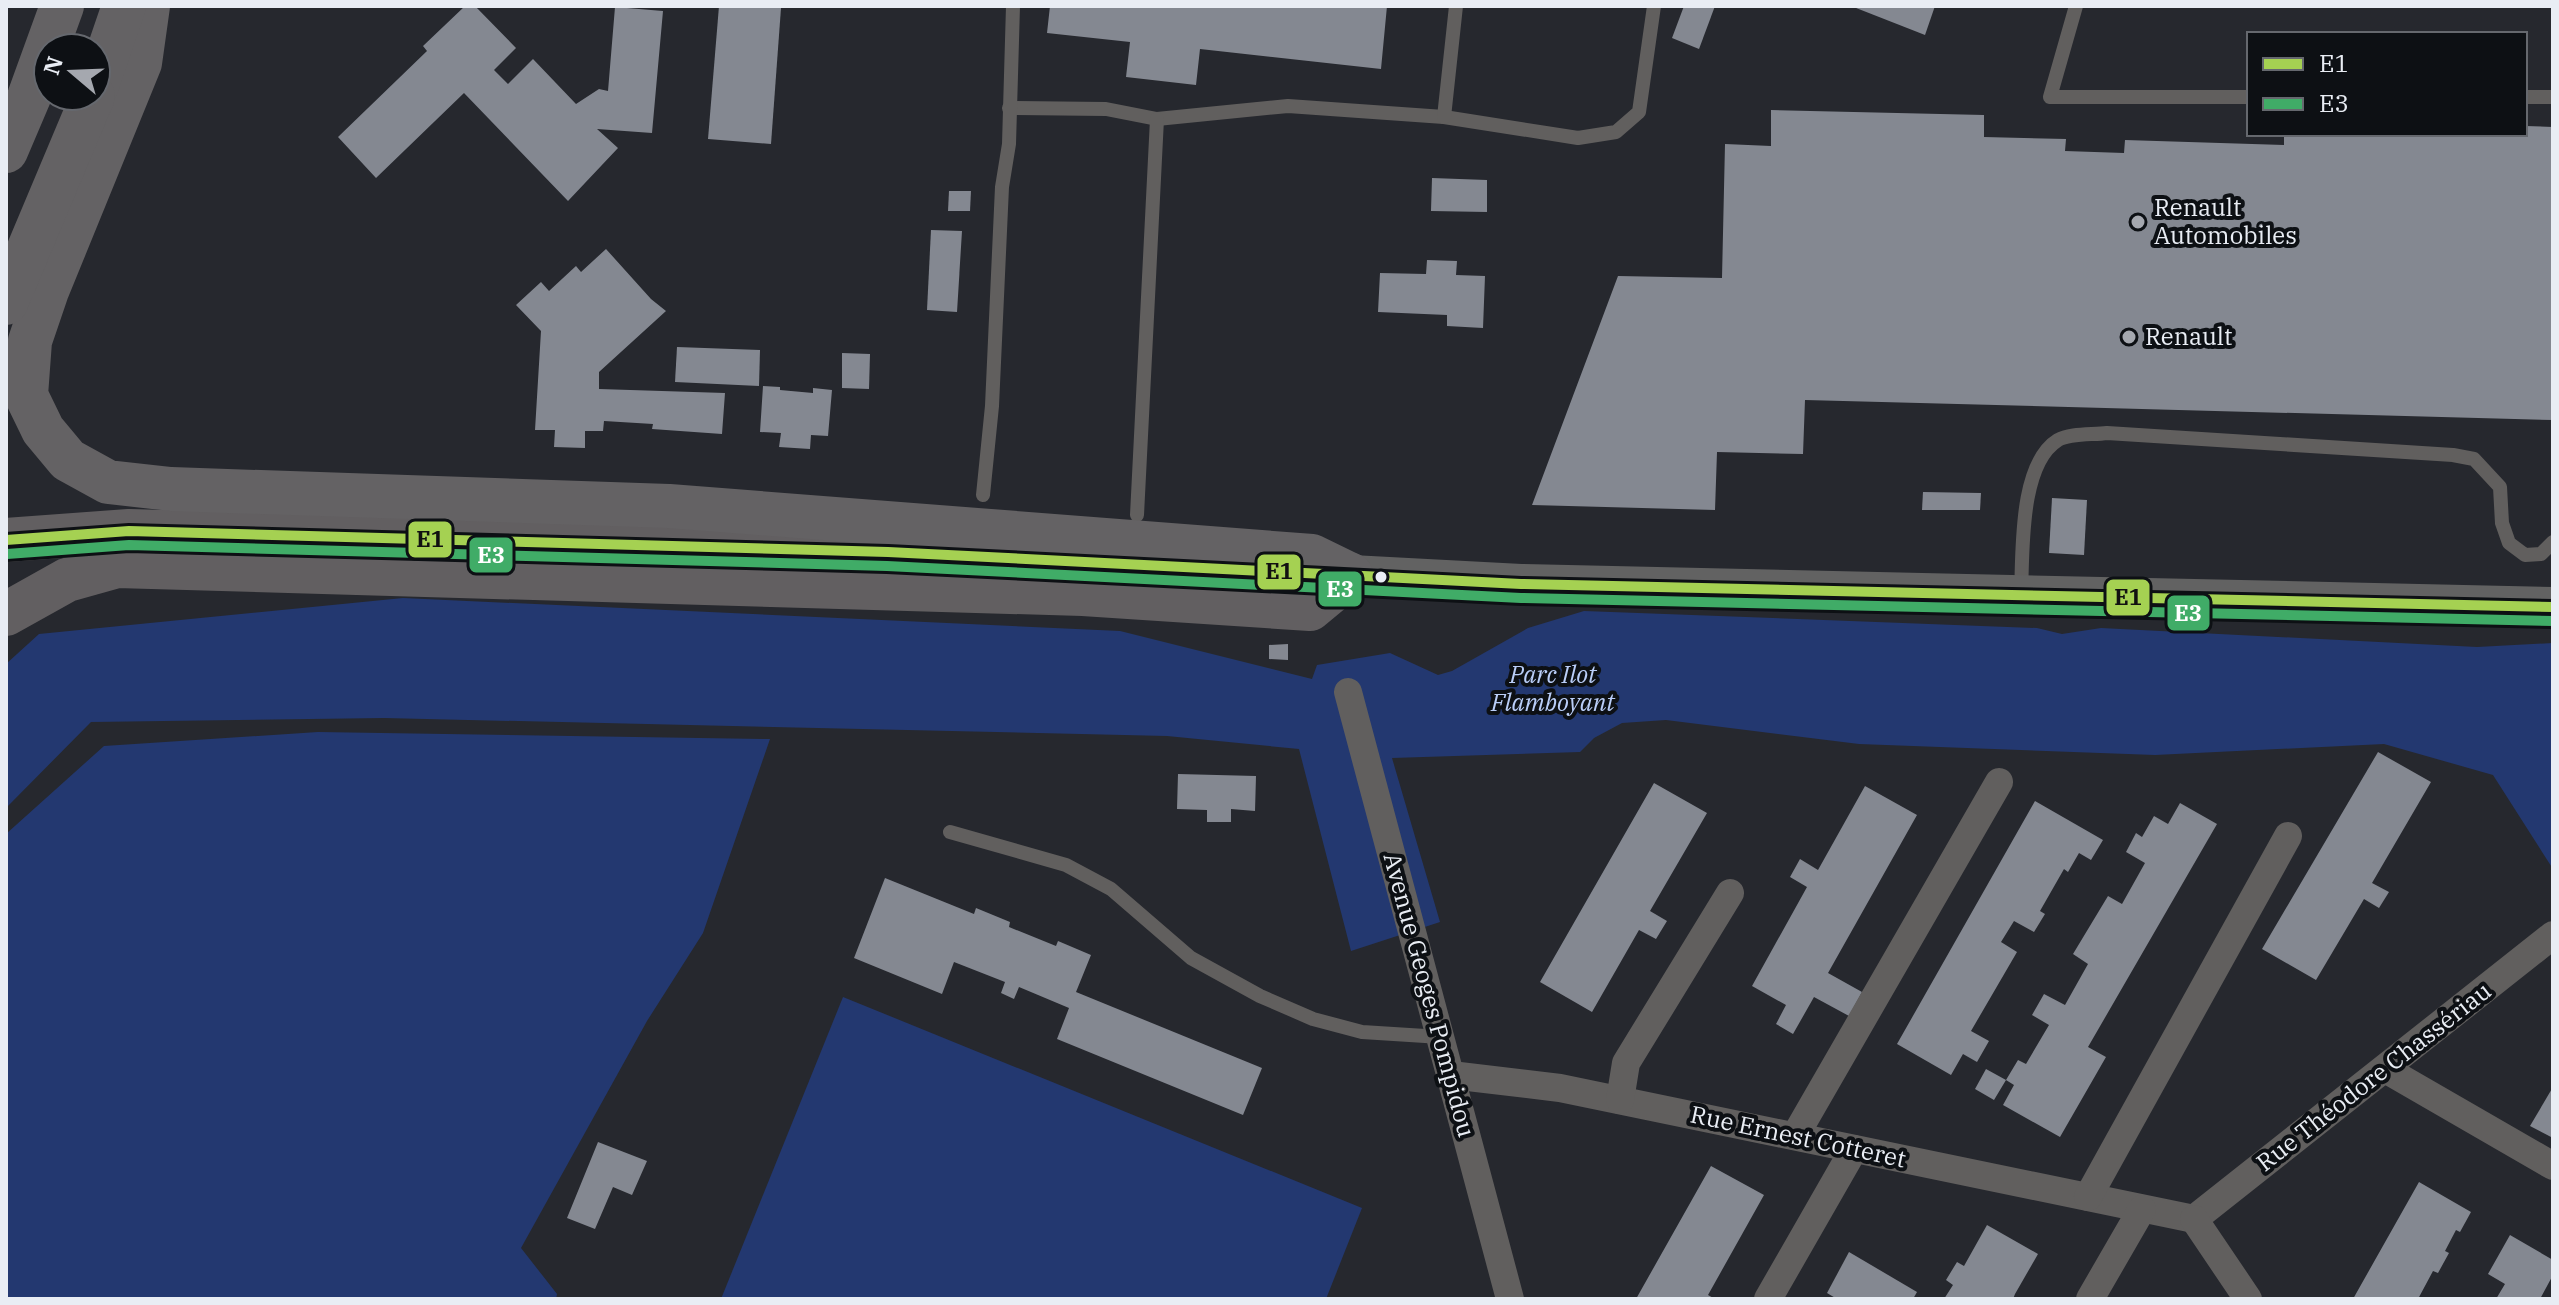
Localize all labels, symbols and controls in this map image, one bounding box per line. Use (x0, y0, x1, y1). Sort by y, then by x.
north arrow (32, 32, 112, 112)
legend (2247, 32, 2527, 136)
text: E1 (2319, 47, 2349, 79)
text: N (36, 52, 69, 78)
text: E3 (2319, 87, 2349, 119)
place label: Renault Automobiles (2154, 191, 2297, 251)
marker: Renault Automobiles (2129, 213, 2147, 231)
place label: Renault (2145, 320, 2232, 352)
marker: Renault (2120, 328, 2138, 346)
line badge: E1 (407, 520, 453, 559)
text: E1 (416, 524, 444, 553)
line badge: E3 (468, 536, 514, 574)
text: E3 (477, 540, 505, 569)
line badge: E1 (1256, 553, 1302, 591)
text: E1 (1265, 556, 1293, 585)
unlabelled marker (1373, 569, 1389, 585)
line badge: E3 (1317, 570, 1363, 608)
text: E3 (1326, 574, 1354, 603)
line badge: E1 (2105, 578, 2151, 617)
text: E1 (2114, 582, 2142, 611)
line badge: E3 (2166, 594, 2211, 632)
text: E3 (2174, 598, 2202, 627)
park label: Parc Ilot Flamboyant (1490, 658, 1616, 718)
street label: Avenue Geoges Pompidou (1377, 849, 1483, 1140)
street label: Rue Théodore Chassériau (2249, 974, 2497, 1178)
street label: Rue Ernest Cotteret (1688, 1098, 1909, 1174)

